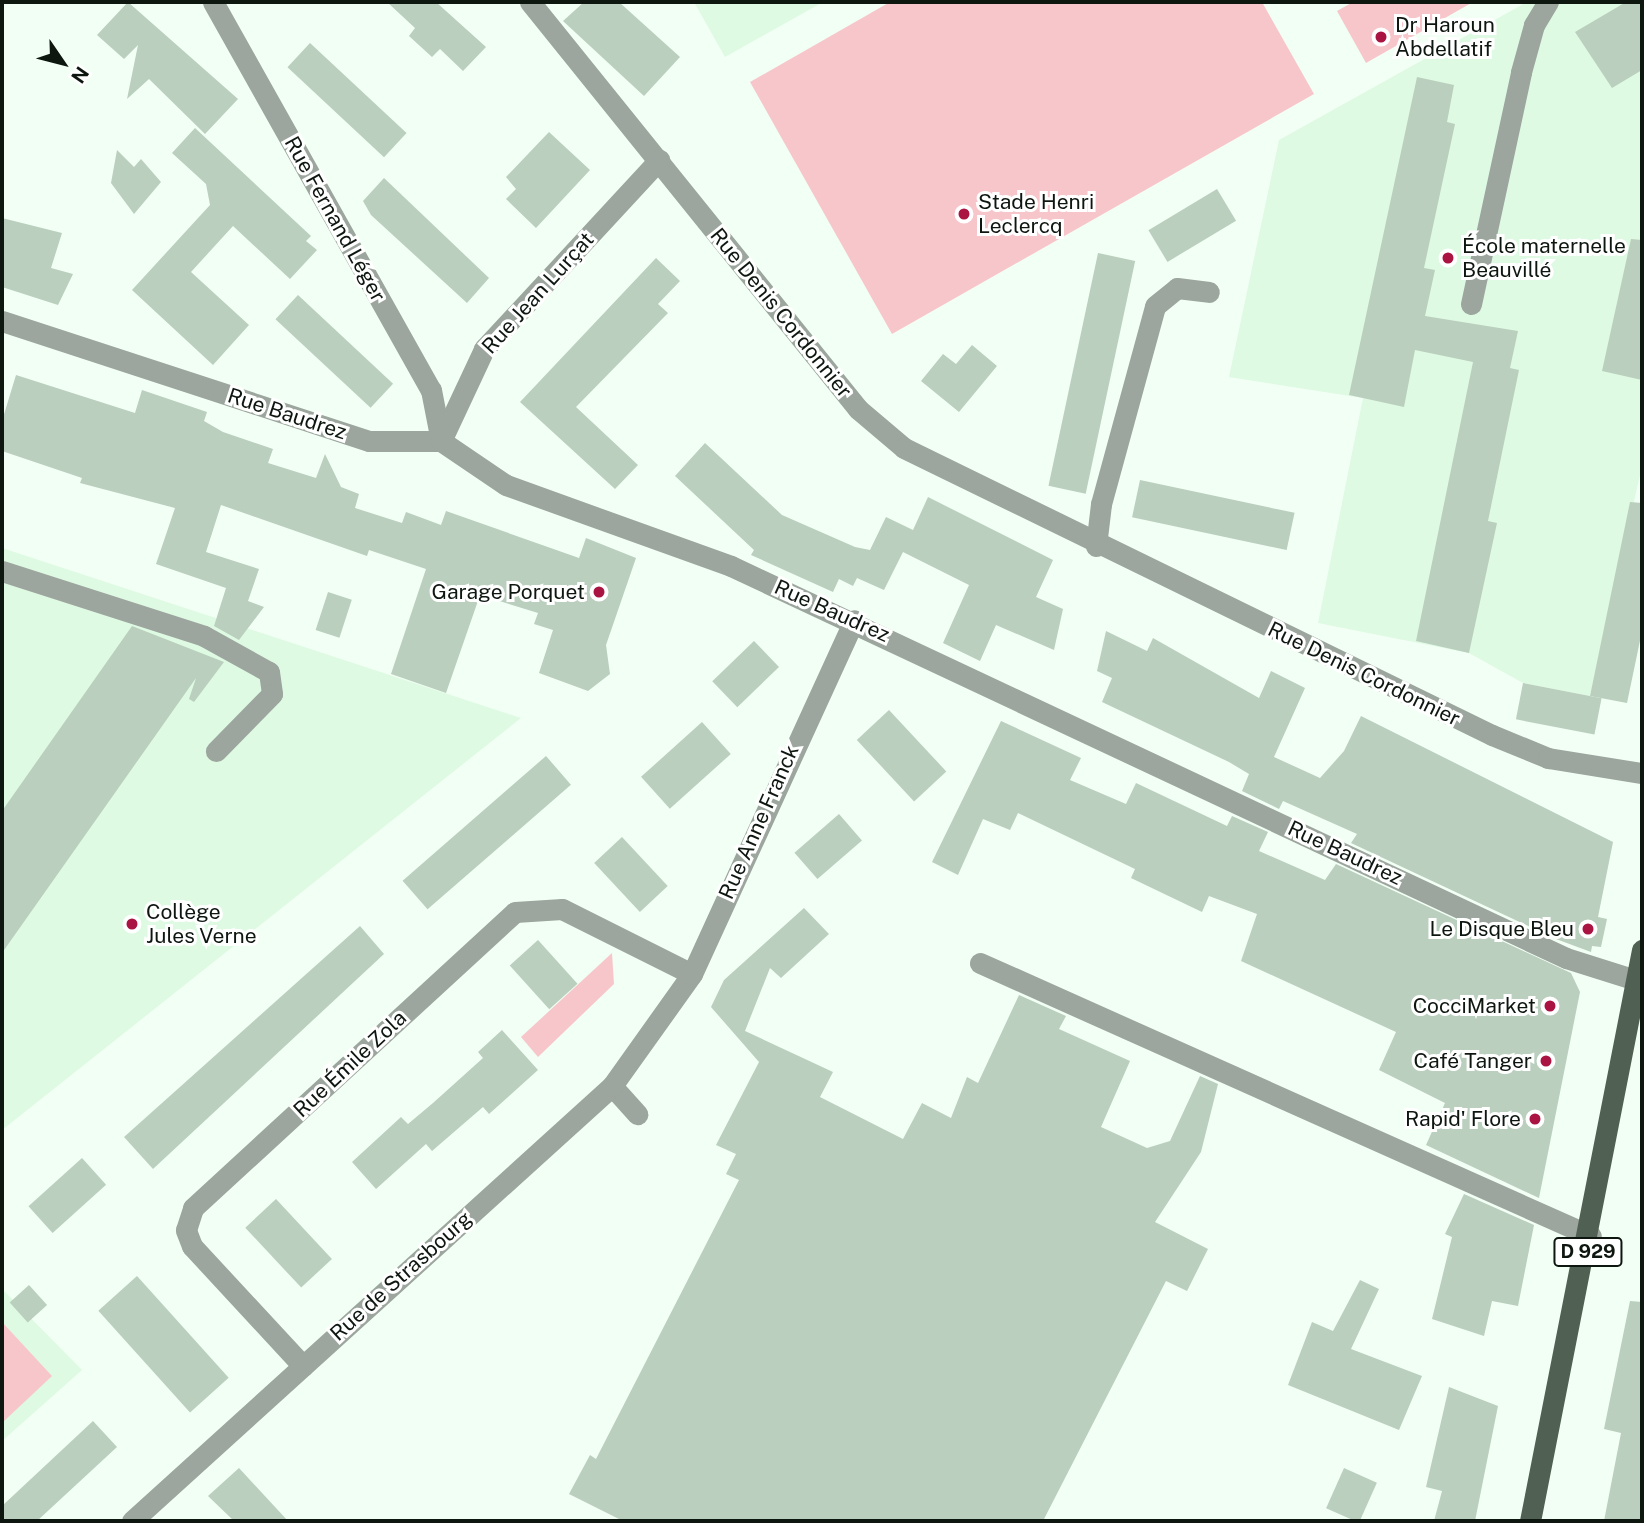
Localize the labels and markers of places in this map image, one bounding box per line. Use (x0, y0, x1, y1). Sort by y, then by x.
place label: Dr Haroun Abdellatif (1395, 12, 1495, 62)
marker: Dr Haroun Abdellatif (1373, 29, 1389, 45)
place label: Stade Henri Leclercq (978, 189, 1094, 239)
marker: Stade Henri Leclercq (956, 206, 972, 222)
place label: École maternelle Beauvillé (1462, 233, 1626, 283)
marker: École maternelle Beauvillé (1440, 250, 1456, 266)
place label: Garage Porquet (431, 579, 585, 605)
marker: Garage Porquet (591, 584, 607, 600)
place label: Collège Jules Verne (146, 899, 257, 949)
marker: Collège Jules Verne (124, 916, 140, 932)
place label: Le Disque Bleu (1429, 916, 1574, 942)
marker: Le Disque Bleu (1580, 921, 1596, 937)
place label: CocciMarket (1413, 993, 1536, 1019)
marker: CocciMarket (1542, 998, 1558, 1014)
place label: Café Tanger (1413, 1048, 1532, 1074)
marker: Café Tanger (1538, 1053, 1554, 1069)
place label: Rapid' Flore (1405, 1106, 1521, 1132)
marker: Rapid' Flore (1527, 1111, 1543, 1127)

